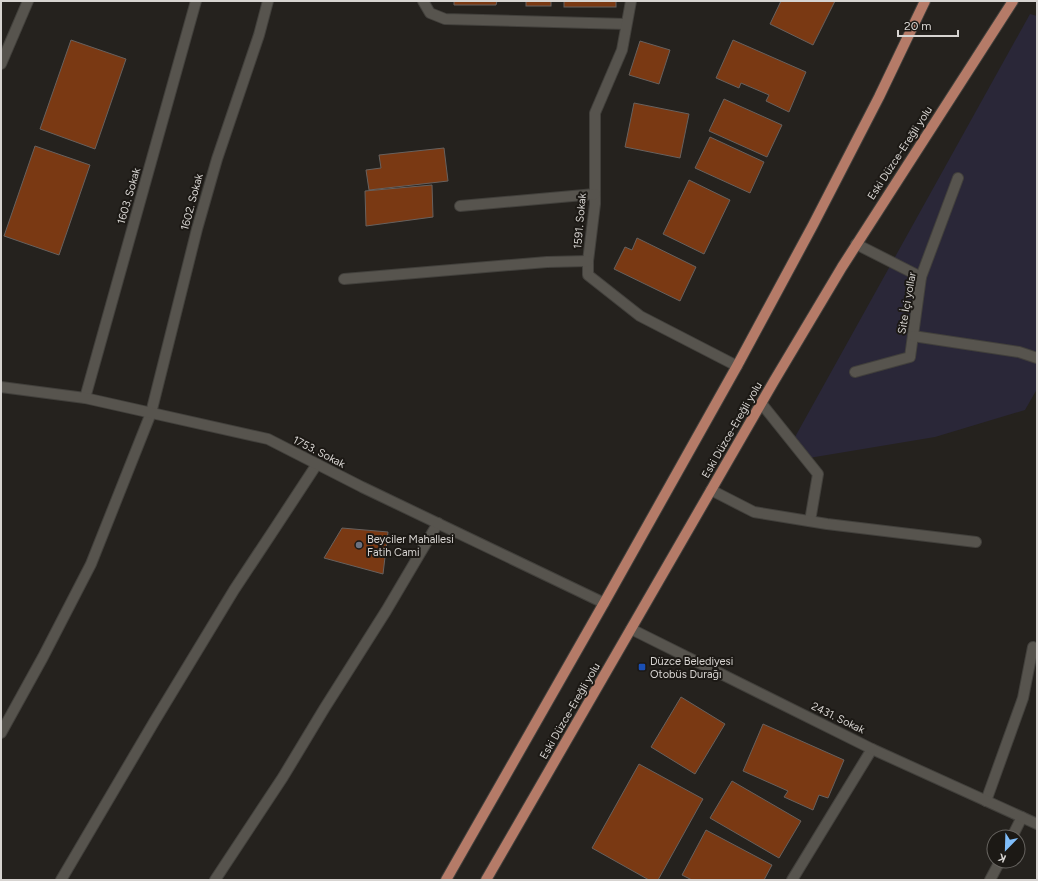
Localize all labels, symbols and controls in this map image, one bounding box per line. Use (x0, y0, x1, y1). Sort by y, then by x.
scale bar (898, 12, 958, 38)
text: 20 m (904, 19, 932, 33)
street label: Eski Düzce-Ereğli yolu (865, 104, 935, 202)
street label: 1603. Sokak (115, 166, 143, 226)
street label: 1602. Sokak (178, 172, 206, 232)
street label: 1591. Sokak (571, 192, 589, 249)
street label: Site İçi yollar (895, 271, 919, 335)
street label: Eski Düzce-Ereğli yolu (699, 380, 765, 480)
street label: 1753. Sokak (291, 433, 348, 471)
place label: Beyciler Mahallesi Fatih Cami (367, 533, 454, 559)
marker: Beyciler Mahallesi Fatih Cami (354, 540, 364, 550)
place label: Düzce Belediyesi Otobüs Durağı (650, 655, 733, 681)
street label: Eski Düzce-Ereğli yolu (537, 661, 603, 761)
marker: Düzce Belediyesi Otobüs Durağı (637, 662, 647, 672)
street label: 2431. Sokak (809, 699, 867, 737)
north arrow (986, 829, 1026, 869)
text: K (996, 850, 1008, 865)

